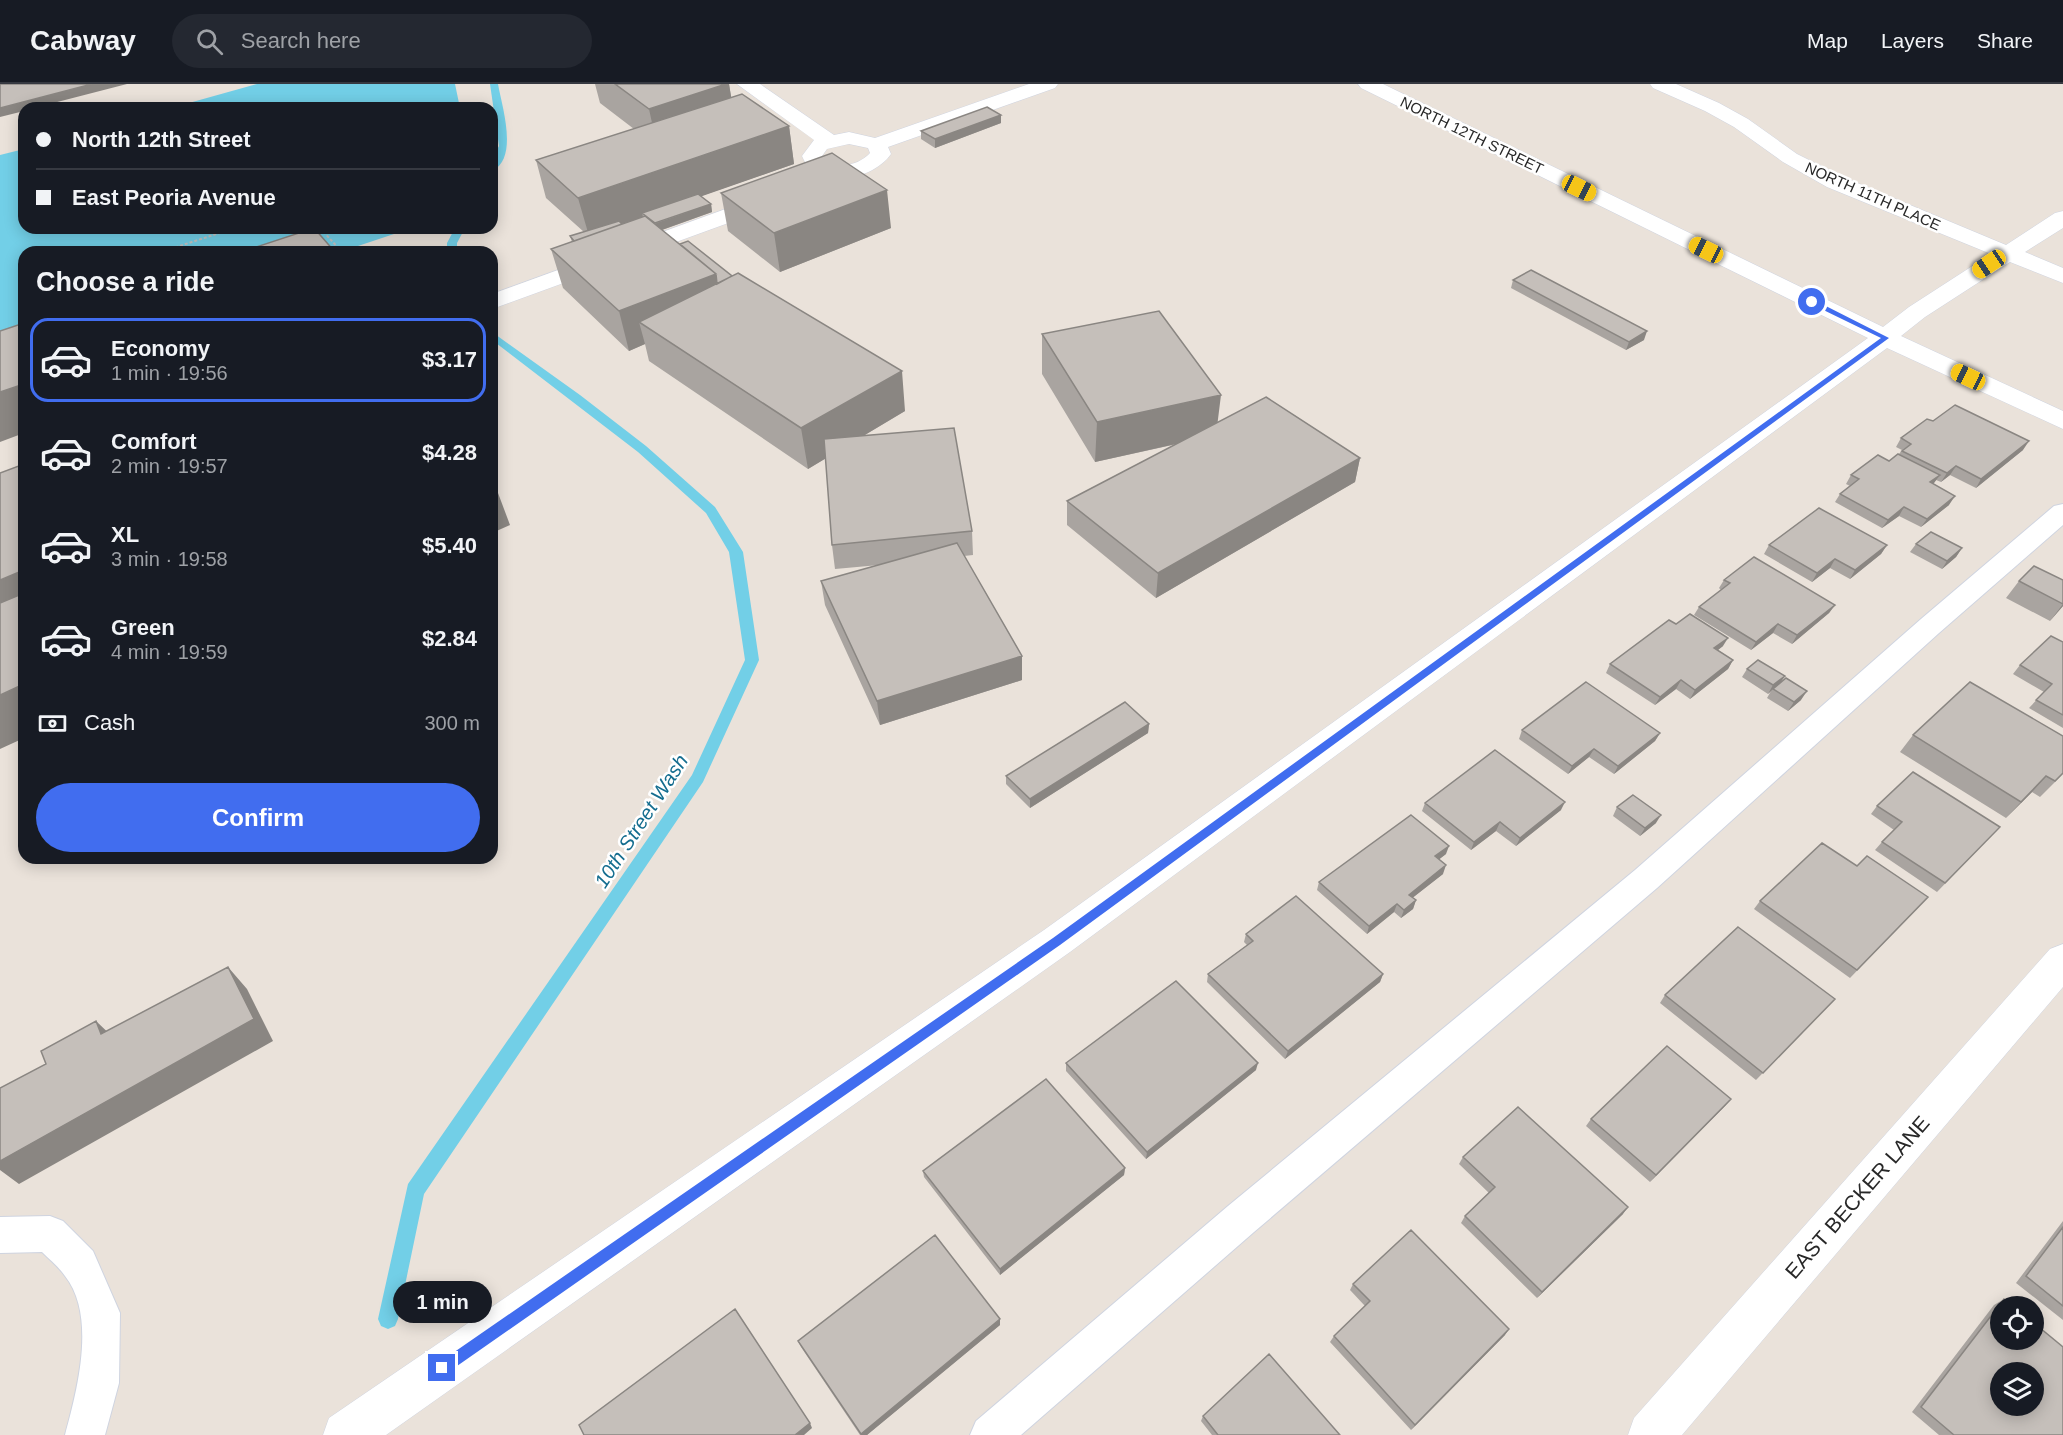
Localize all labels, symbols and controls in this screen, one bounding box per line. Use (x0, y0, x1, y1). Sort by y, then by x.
search box (172, 14, 592, 68)
text: Cabway (30, 25, 136, 56)
icon: search (193, 25, 226, 58)
text: Search here (241, 28, 361, 53)
text: Map (1807, 29, 1848, 52)
text: Layers (1881, 29, 1944, 52)
text: Share (1977, 29, 2033, 52)
street label: NORTH 12TH STREET (1398, 93, 1546, 177)
text: North 12th Street (72, 127, 250, 152)
street label: NORTH 11TH PLACE (1803, 159, 1943, 233)
car (1559, 172, 1599, 204)
text: East Peoria Avenue (72, 185, 276, 210)
car (1686, 234, 1726, 266)
car (1969, 246, 2009, 282)
text: Choose a ride (36, 267, 215, 297)
route start (1798, 288, 1825, 315)
icon: car (39, 333, 93, 387)
text: Economy (111, 336, 210, 361)
text: $3.17 (422, 347, 477, 372)
car (1948, 361, 1988, 393)
text: 1 min · 19:56 (111, 362, 228, 384)
icon: car (39, 426, 93, 480)
text: Comfort (111, 429, 197, 454)
text: $4.28 (422, 440, 477, 465)
text: 2 min · 19:57 (111, 455, 228, 477)
icon: car (39, 519, 93, 573)
text: XL (111, 522, 139, 547)
text: $5.40 (422, 533, 477, 558)
text: 3 min · 19:58 (111, 548, 228, 570)
icon: car (39, 612, 93, 666)
text: Green (111, 615, 175, 640)
text: $2.84 (422, 626, 477, 651)
text: 4 min · 19:59 (111, 641, 228, 663)
icon: cash (36, 707, 69, 740)
text: Cash (84, 710, 135, 735)
text: 300 m (424, 712, 480, 734)
water label: 10th Street Wash (590, 750, 692, 892)
button: Confirm (36, 783, 480, 852)
street label: EAST BECKER LANE (1780, 1111, 1934, 1283)
callout: 1 min (392, 1281, 492, 1323)
text: 1 min (416, 1291, 469, 1313)
map controls (1990, 1296, 2044, 1416)
button: locate (1990, 1296, 2044, 1350)
route end (428, 1354, 455, 1381)
button: layers (1990, 1362, 2044, 1416)

